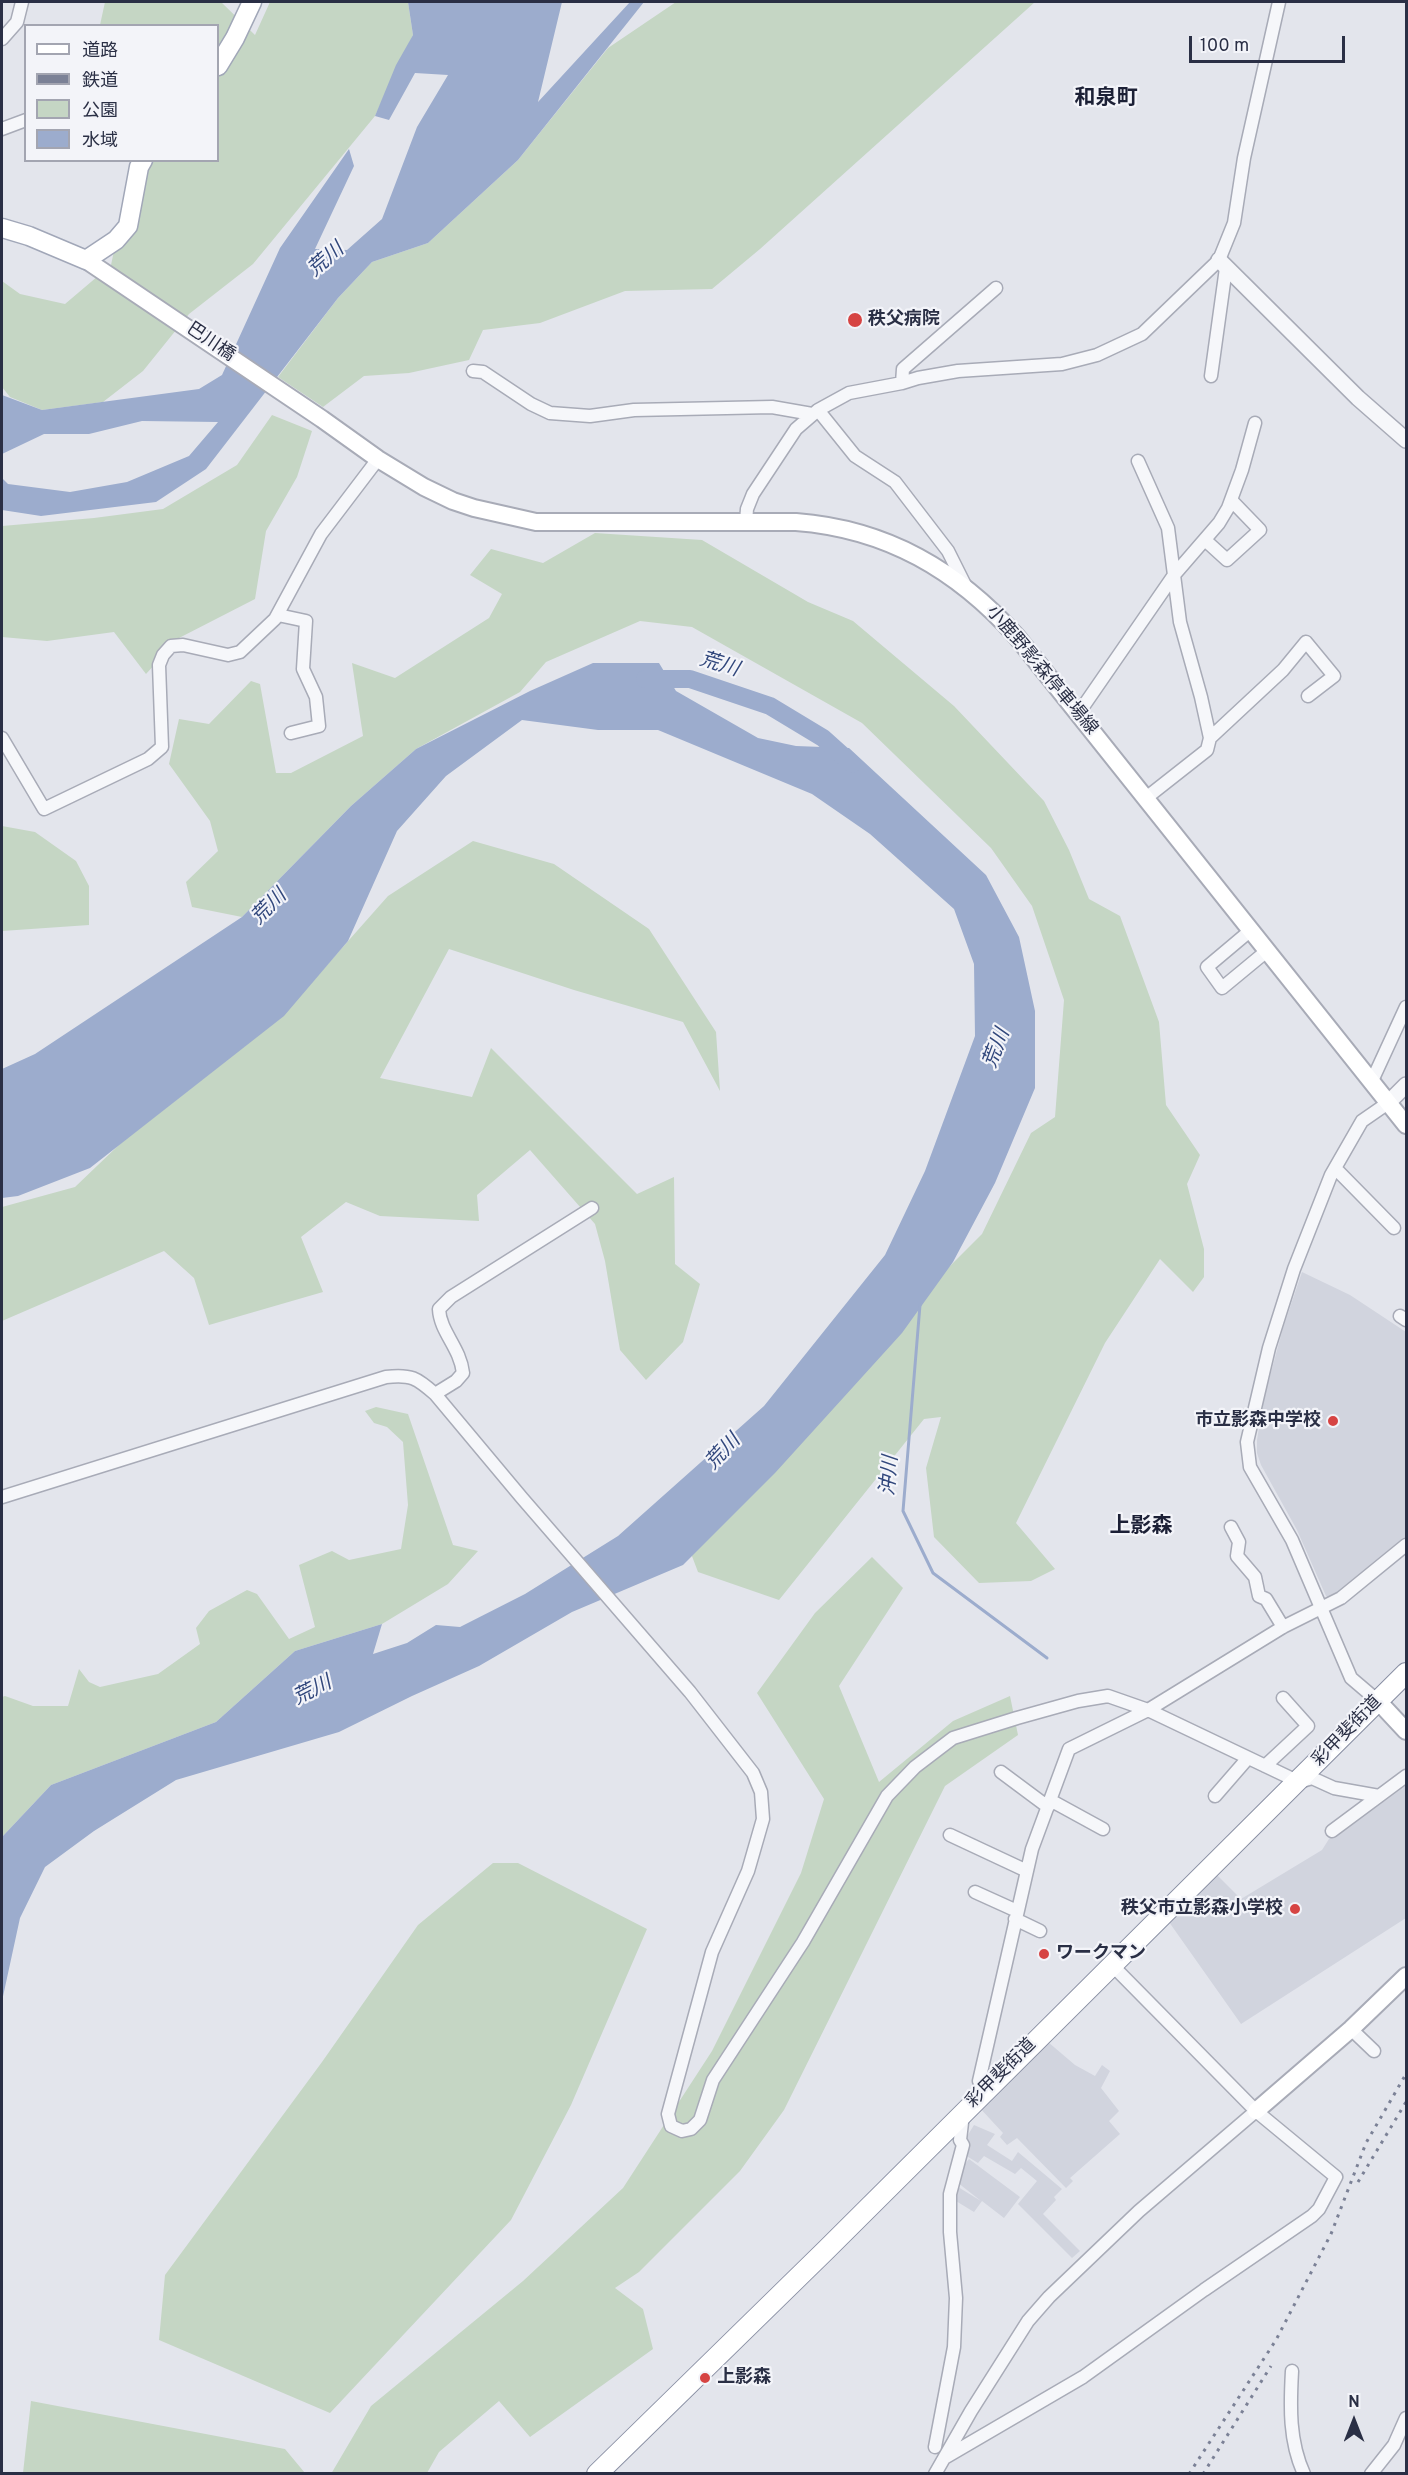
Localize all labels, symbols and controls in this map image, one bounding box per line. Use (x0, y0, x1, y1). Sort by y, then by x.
legend (24, 24, 219, 162)
scale bar (1192, 24, 1348, 62)
text: 100 m (1200, 35, 1249, 58)
text: 道路 (82, 40, 118, 63)
text: 鉄道 (82, 70, 118, 93)
district label: 和泉町 (1075, 87, 1137, 113)
text: 公園 (82, 100, 118, 123)
text: 水域 (82, 130, 118, 153)
water label: 荒川 (304, 239, 350, 283)
place label: 秩父病院 (868, 309, 940, 331)
marker: 秩父病院 (846, 311, 864, 329)
street label: 巴川橋 (182, 319, 238, 367)
street label: 小鹿野影森停車場線 (981, 602, 1101, 740)
water label: 荒川 (696, 649, 742, 683)
water label: 荒川 (247, 885, 293, 931)
water label: 荒川 (980, 1026, 1016, 1072)
place label: 市立影森中学校 (1195, 1410, 1321, 1432)
marker: 市立影森中学校 (1326, 1414, 1340, 1428)
water label: 荒川 (702, 1430, 746, 1476)
water label: 沖川 (877, 1455, 905, 1497)
district label: 上影森 (1110, 1515, 1172, 1541)
water label: 荒川 (290, 1672, 336, 1712)
street label: 彩甲斐街道 (1309, 1692, 1387, 1772)
place label: 秩父市立影森小学校 (1121, 1898, 1283, 1920)
marker: 秩父市立影森小学校 (1288, 1902, 1302, 1916)
place label: ワークマン (1056, 1943, 1146, 1965)
marker: ワークマン (1037, 1947, 1051, 1961)
street label: 彩甲斐街道 (963, 2035, 1041, 2113)
place label: 上影森 (717, 2367, 771, 2389)
marker: 上影森 (698, 2371, 712, 2385)
north arrow (1324, 2391, 1384, 2451)
text: N (1348, 2393, 1360, 2413)

